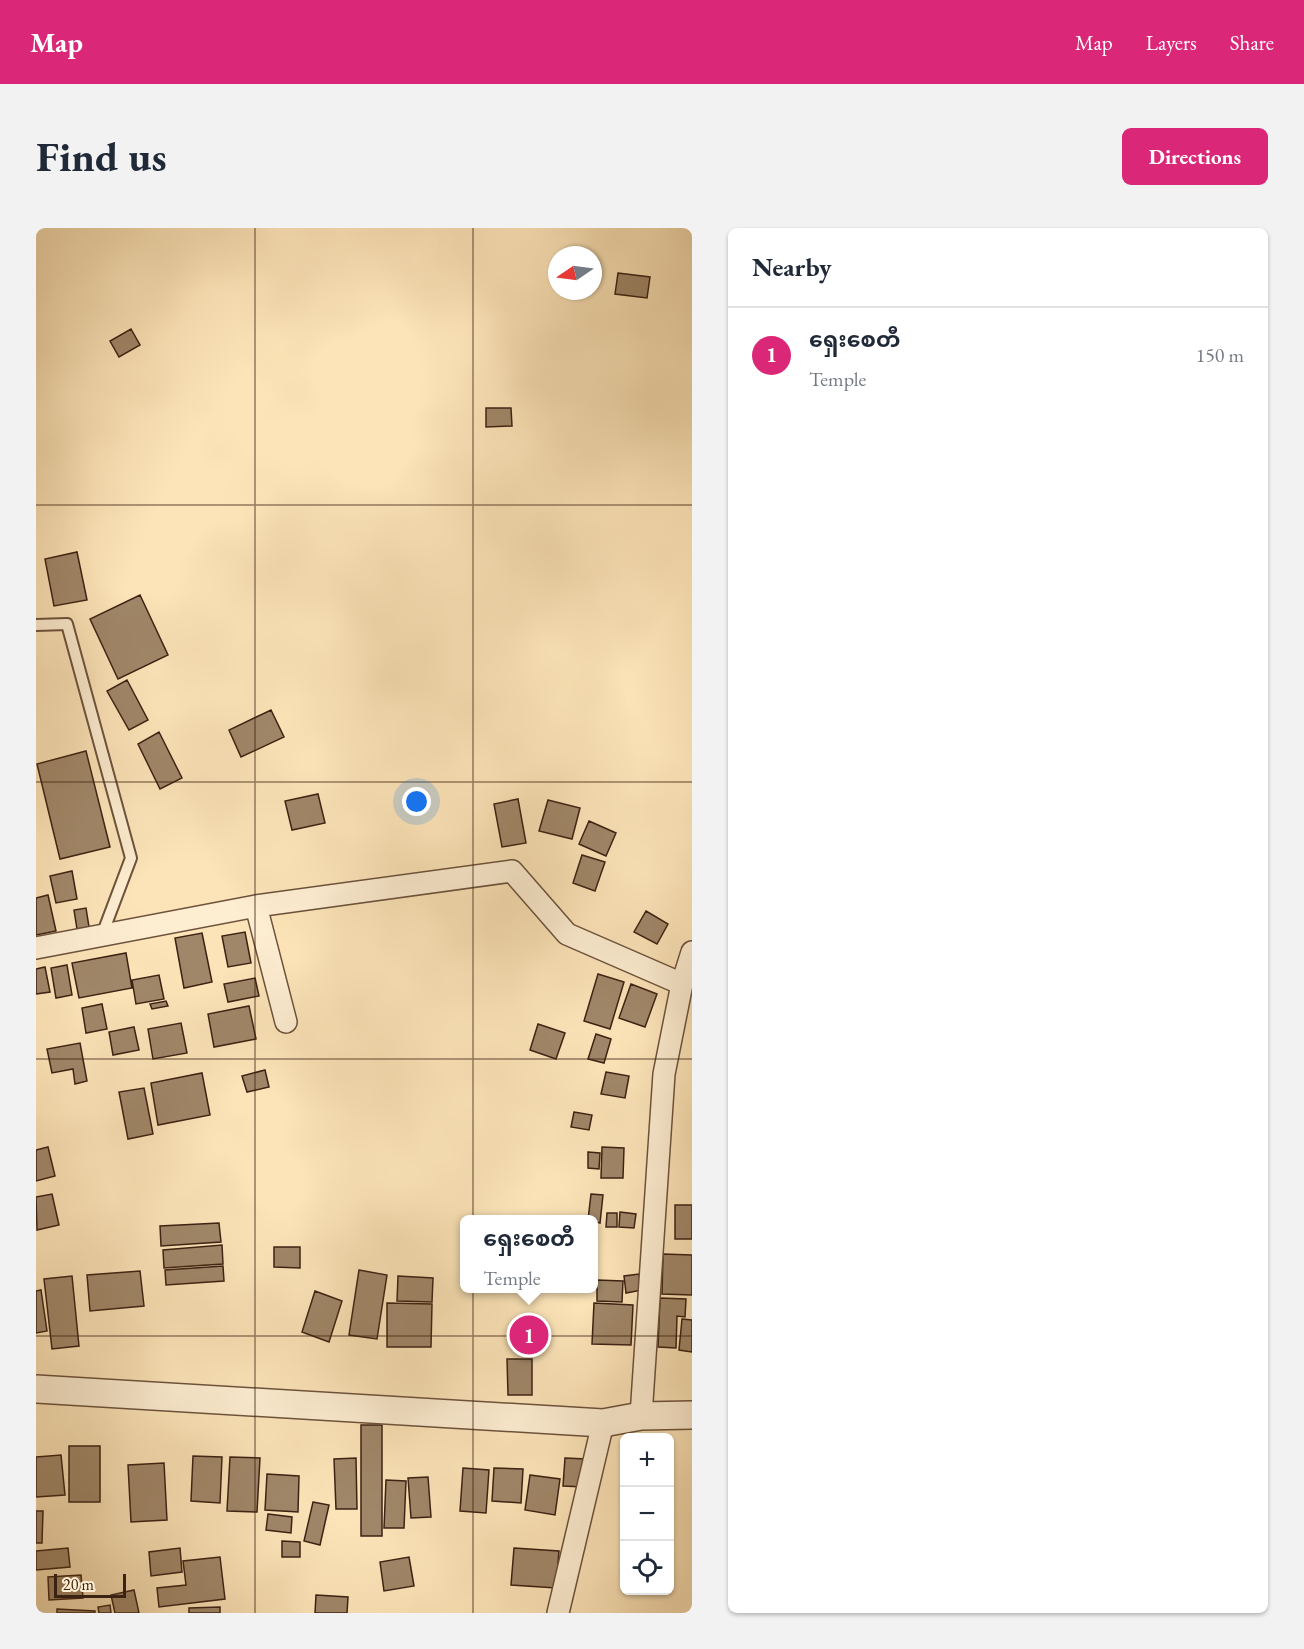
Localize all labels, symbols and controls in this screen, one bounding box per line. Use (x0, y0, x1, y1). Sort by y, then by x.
text: Map (30, 24, 83, 60)
text: Map (1075, 29, 1113, 56)
text: Layers (1146, 29, 1197, 56)
text: Share (1230, 29, 1274, 56)
button: Directions (1122, 128, 1268, 185)
text: Find us (36, 129, 167, 184)
north arrow (548, 246, 602, 300)
text: Nearby (752, 250, 832, 284)
text: ရှေးစေတီ (809, 325, 900, 354)
text: 1 (766, 342, 777, 368)
text: 150 m (1196, 342, 1244, 368)
text: Temple (809, 366, 866, 392)
your location (402, 787, 431, 816)
popup (460, 1215, 598, 1293)
text: ရှေးစေတီ (483, 1224, 575, 1253)
text: Temple (483, 1265, 541, 1291)
pin: 1 (510, 1312, 548, 1358)
map controls (620, 1433, 674, 1595)
button: + (620, 1433, 674, 1487)
button: − (620, 1487, 674, 1541)
button: locate (620, 1541, 674, 1595)
scale bar (54, 1571, 126, 1598)
text: 20 m (63, 1574, 94, 1595)

